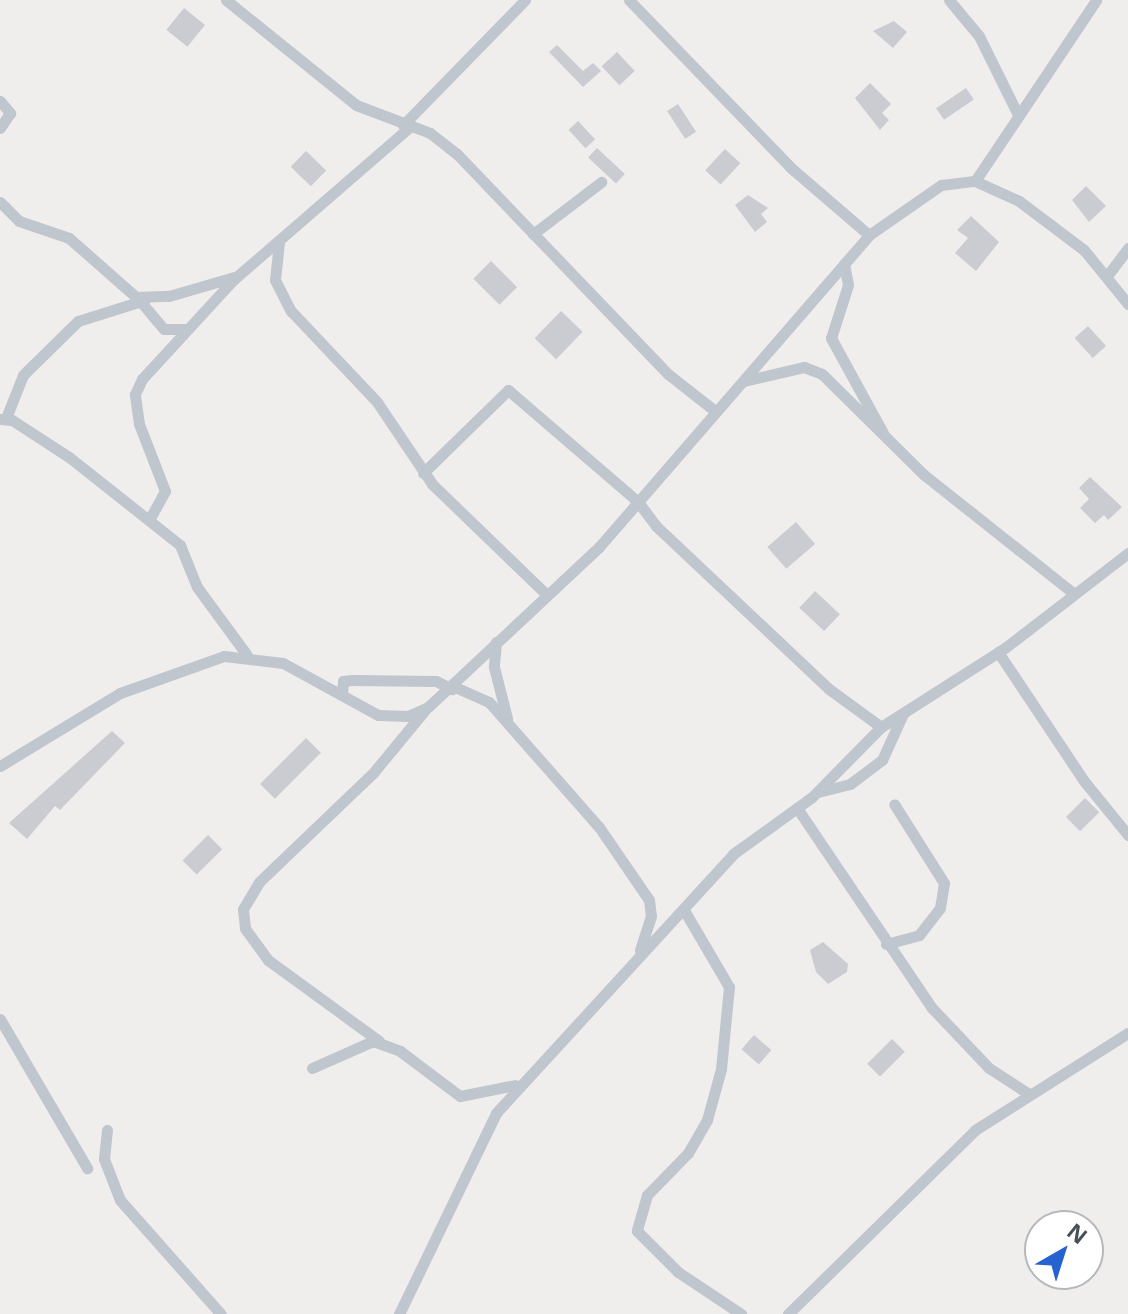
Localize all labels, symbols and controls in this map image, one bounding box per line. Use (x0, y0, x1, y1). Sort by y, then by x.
north arrow (1024, 1210, 1104, 1290)
text: N (1061, 1216, 1094, 1250)

